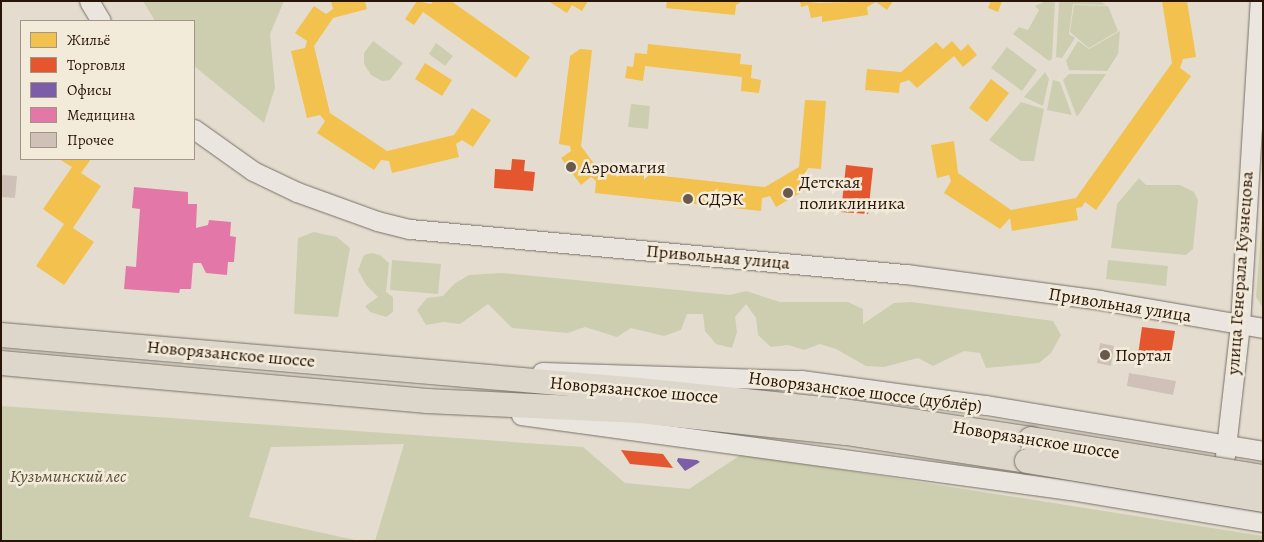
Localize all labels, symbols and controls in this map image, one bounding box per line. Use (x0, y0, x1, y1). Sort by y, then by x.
legend (20, 20, 195, 160)
text: Жильё (67, 30, 110, 50)
text: Торговля (67, 55, 125, 75)
text: Офисы (67, 80, 112, 100)
text: Медицина (67, 105, 135, 125)
text: Прочее (67, 130, 114, 150)
place label: Аэромагия (581, 156, 665, 178)
marker: Аэромагия (565, 161, 577, 173)
street label: улица Генерала Кузнецова (1222, 170, 1258, 376)
place label: Детская поликлиника (799, 172, 905, 214)
marker: Детская поликлиника (781, 186, 795, 200)
place label: СДЭК (698, 188, 743, 210)
marker: СДЭК (682, 193, 694, 205)
street label: Привольная улица (645, 240, 791, 274)
street label: Привольная улица (1047, 283, 1193, 327)
street label: Новорязанское шоссе (146, 336, 316, 372)
place label: Портал (1115, 344, 1171, 366)
marker: Портал (1099, 349, 1111, 361)
street label: Новорязанское шоссе (дублёр) (747, 367, 983, 417)
street label: Новорязанское шоссе (549, 372, 719, 408)
street label: Новорязанское шоссе (951, 416, 1121, 464)
park label: Кузьминский лес (10, 465, 126, 487)

